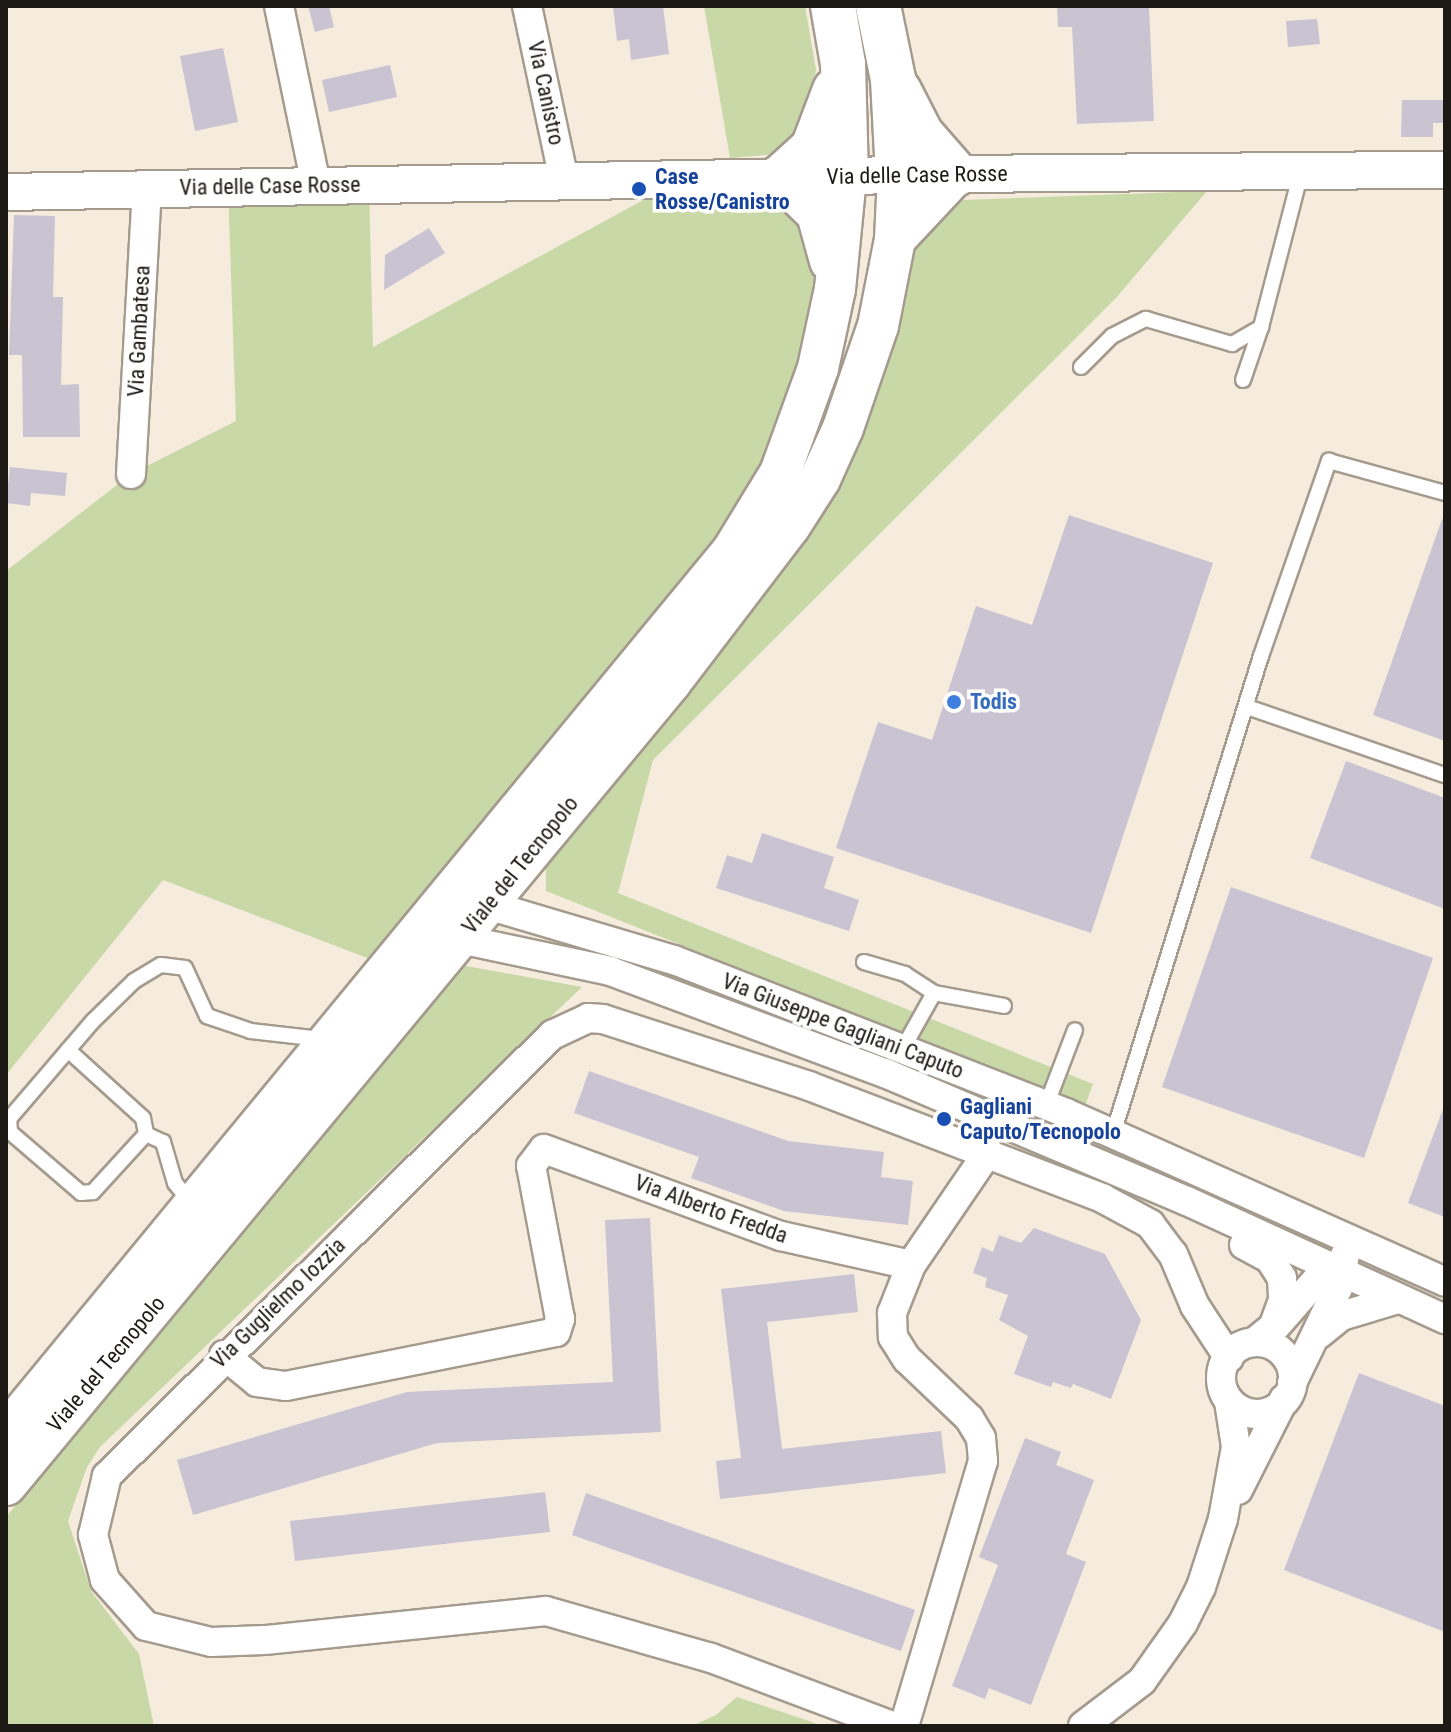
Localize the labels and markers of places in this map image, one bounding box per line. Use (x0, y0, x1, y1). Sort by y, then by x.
place label: Case Rosse/Canistro (655, 163, 790, 214)
marker: Case Rosse/Canistro (630, 180, 648, 198)
place label: Todis (970, 689, 1017, 715)
marker: Todis (945, 693, 963, 711)
place label: Gagliani Caputo/Tecnopolo (960, 1093, 1121, 1144)
marker: Gagliani Caputo/Tecnopolo (935, 1110, 953, 1128)

